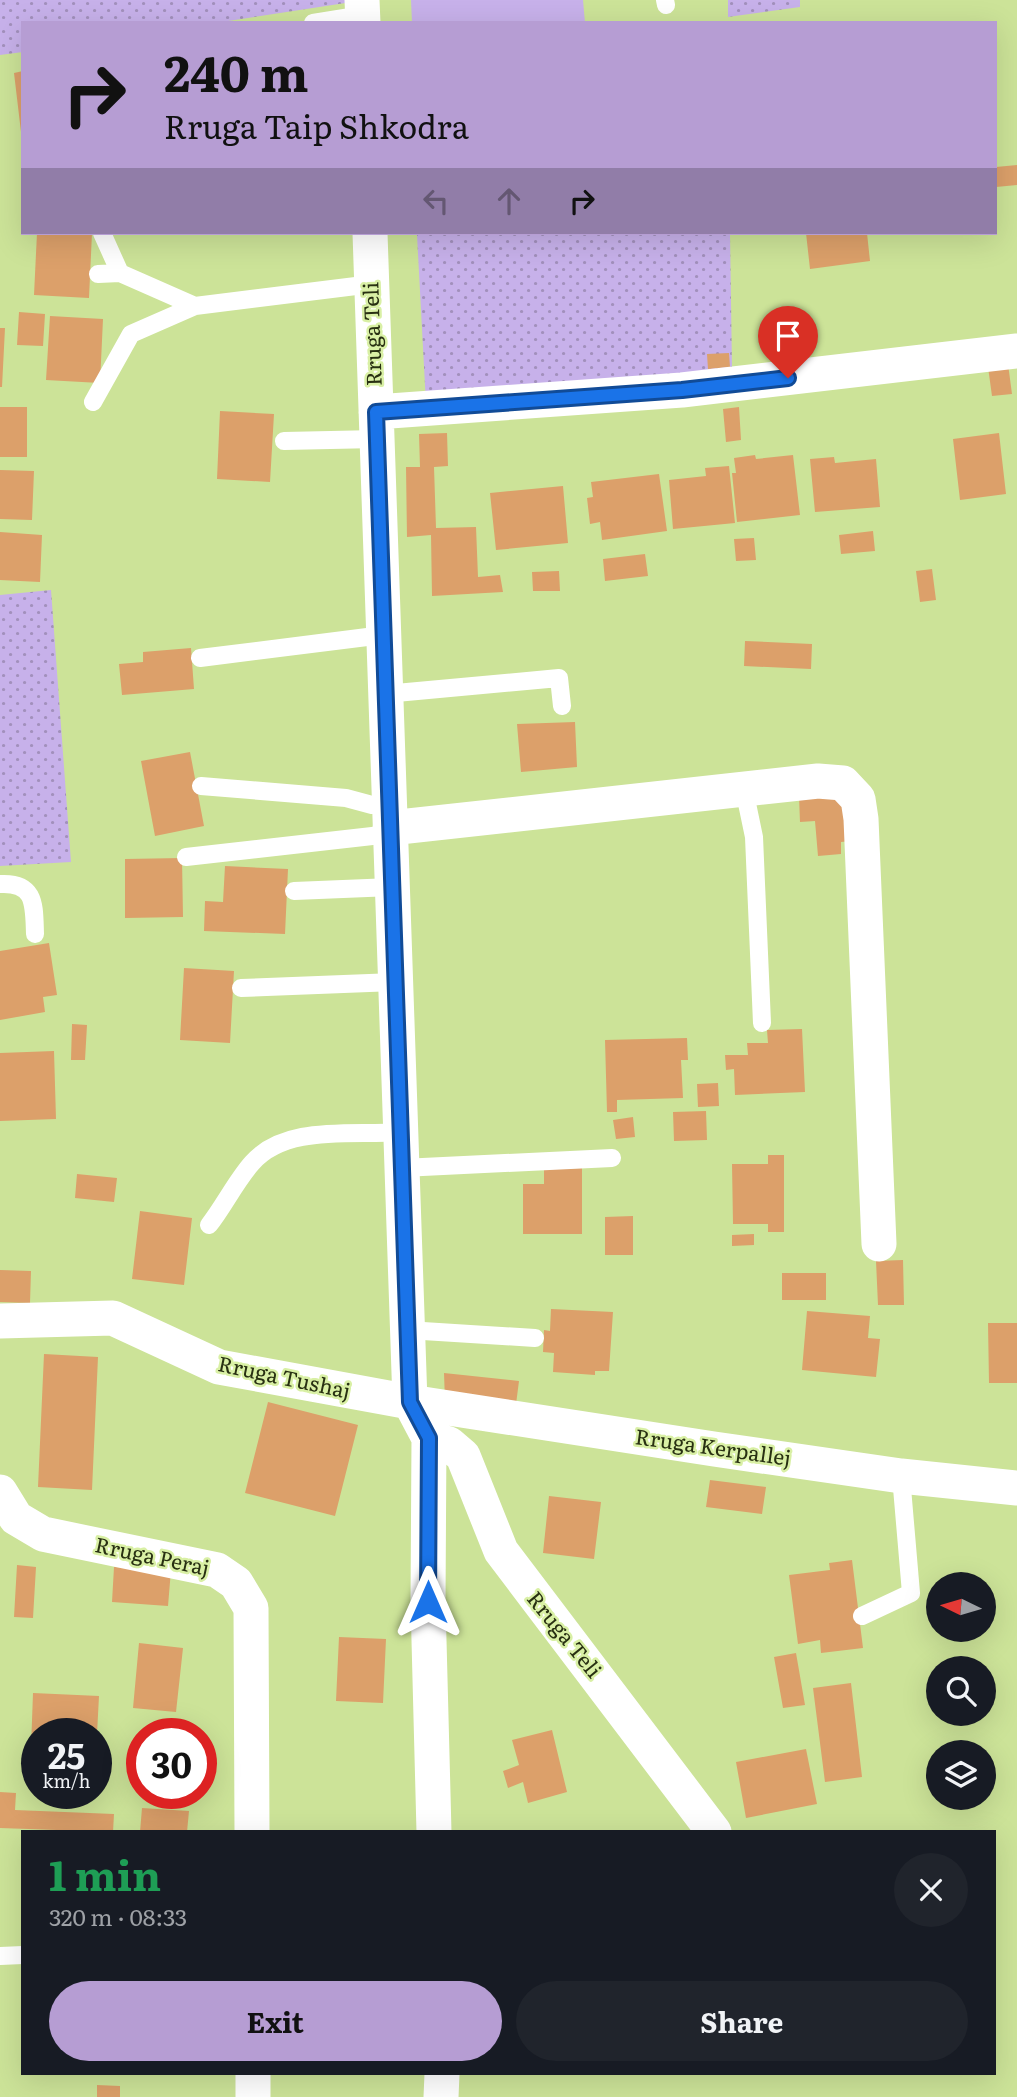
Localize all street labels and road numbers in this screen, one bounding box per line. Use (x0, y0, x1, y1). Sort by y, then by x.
street label: Rruga Teli (353, 282, 388, 387)
street label: Rruga Tushaj (215, 1346, 354, 1405)
street label: Rruga Kerpallej (634, 1419, 793, 1472)
street label: Rruga Peraj (93, 1527, 212, 1582)
street label: Rruga Teli (521, 1583, 611, 1684)

